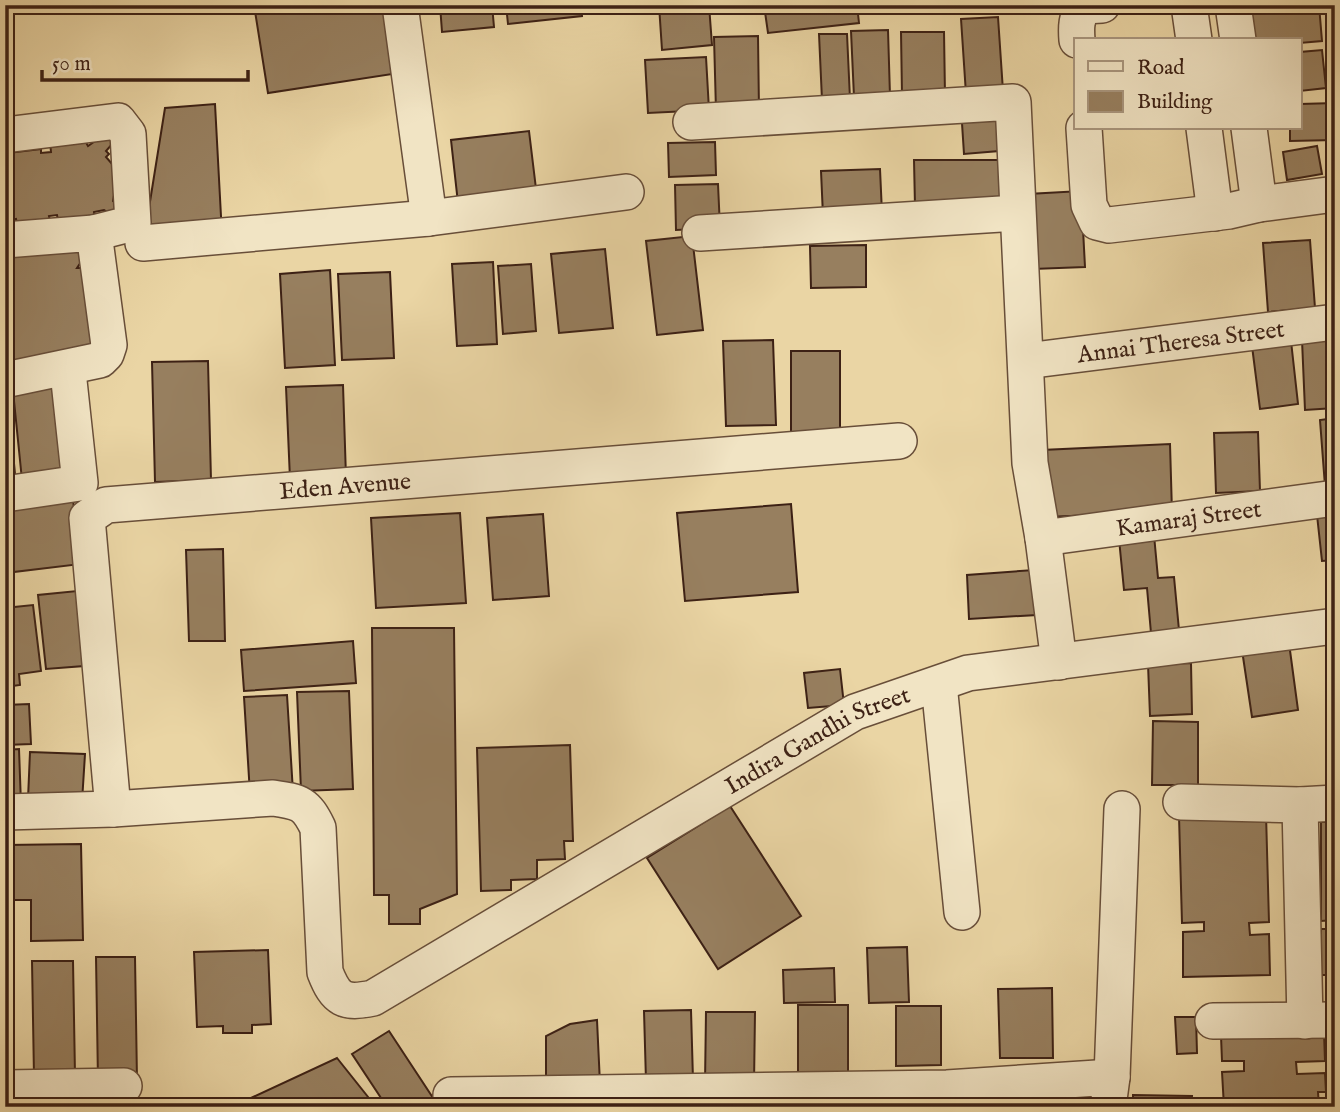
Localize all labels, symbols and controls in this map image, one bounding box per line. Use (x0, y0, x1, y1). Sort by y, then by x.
scale bar (42, 38, 248, 82)
legend (1074, 38, 1302, 130)
text: 50 m (52, 51, 91, 78)
text: Road (1137, 55, 1185, 82)
text: Building (1137, 89, 1213, 116)
street label: Annai Theresa Street (1074, 315, 1286, 372)
street label: Eden Avenue (278, 466, 412, 508)
street label: Kamaraj Street (1114, 494, 1263, 545)
street label: Indira Gandhi Street (720, 680, 914, 803)

